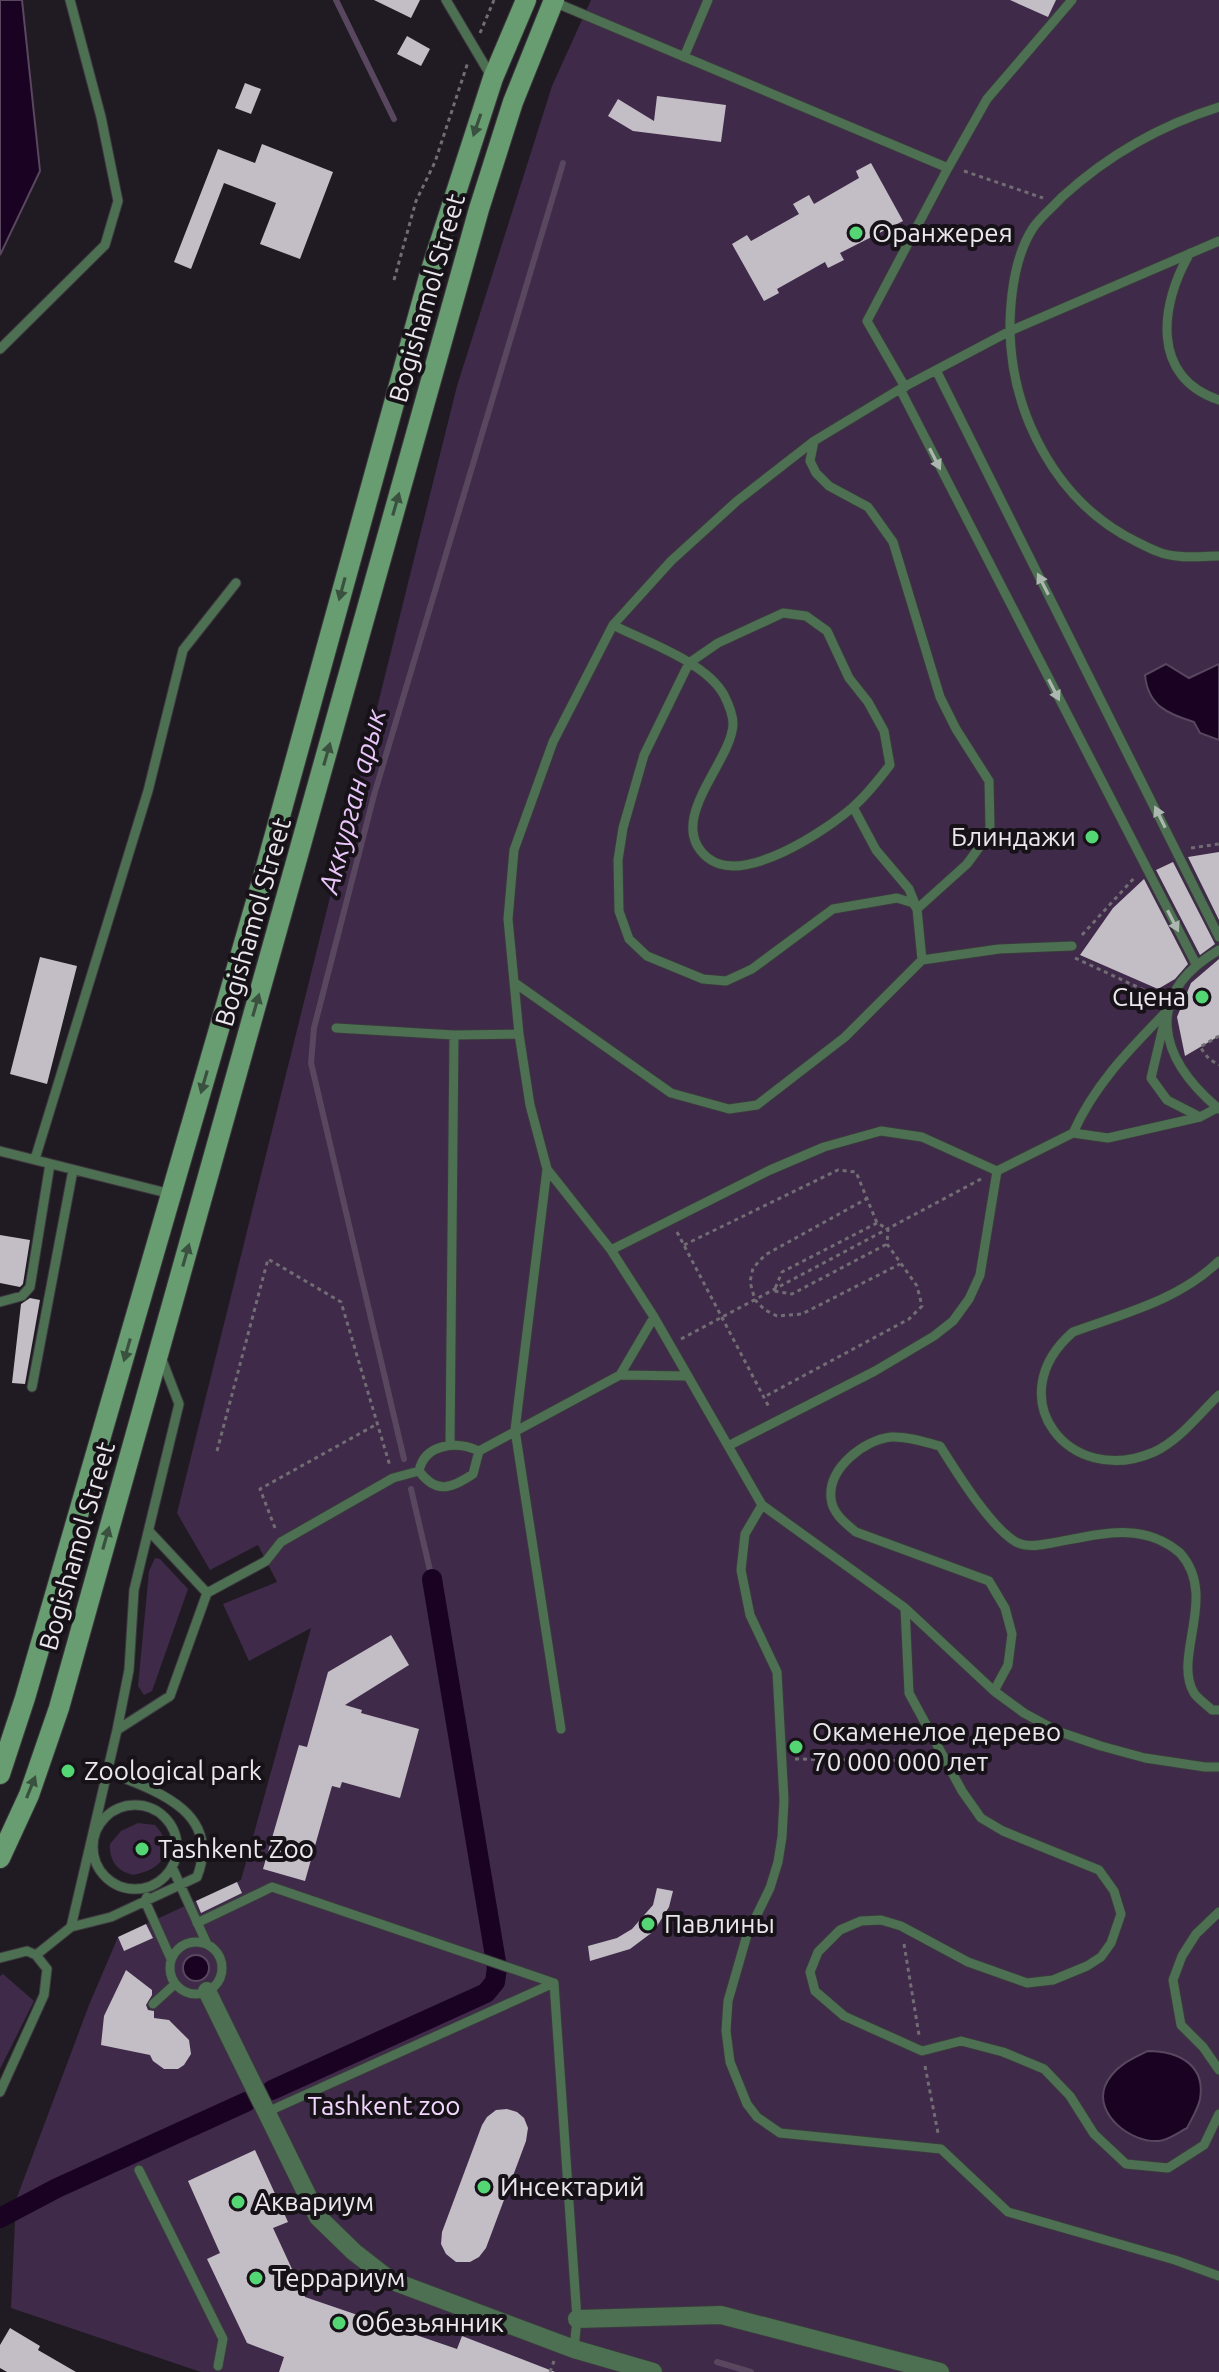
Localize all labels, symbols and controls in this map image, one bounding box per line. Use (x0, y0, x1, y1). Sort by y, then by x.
one-way arrow (471, 113, 483, 137)
street label: Bogishamol Street (383, 190, 470, 405)
place label: Оранжерея (872, 218, 1013, 247)
marker: Оранжерея (847, 224, 865, 242)
one-way arrow (929, 447, 942, 470)
one-way arrow (391, 491, 403, 516)
one-way arrow (1037, 573, 1050, 596)
one-way arrow (335, 578, 348, 602)
one-way arrow (1047, 679, 1061, 701)
water label: Аккурган арык (311, 705, 391, 898)
one-way arrow (321, 742, 333, 767)
one-way arrow (1153, 805, 1167, 829)
street label: Bogishamol Street (209, 814, 296, 1029)
place label: Блиндажи (951, 822, 1076, 851)
marker: Блиндажи (1083, 828, 1101, 846)
one-way arrow (1167, 910, 1180, 933)
place label: Сцена (1112, 982, 1186, 1011)
marker: Сцена (1193, 988, 1211, 1006)
one-way arrow (251, 992, 263, 1017)
one-way arrow (197, 1071, 210, 1095)
one-way arrow (180, 1242, 192, 1267)
one-way arrow (120, 1337, 132, 1362)
street label: Bogishamol Street (33, 1438, 120, 1653)
one-way arrow (101, 1526, 113, 1551)
place label: Окаменелое дерево 70 000 000 лет (812, 1717, 1061, 1776)
marker: Окаменелое дерево 70 000 000 лет (787, 1738, 805, 1756)
place label: Zoological park (84, 1756, 262, 1785)
marker: Zoological park (59, 1762, 77, 1780)
one-way arrow (25, 1775, 38, 1799)
place label: Tashkent Zoo (158, 1834, 314, 1863)
marker: Tashkent Zoo (133, 1840, 151, 1858)
place label: Павлины (664, 1909, 775, 1938)
marker: Павлины (639, 1915, 657, 1933)
park label: Tashkent zoo (307, 2091, 461, 2120)
place label: Инсектарий (500, 2172, 645, 2201)
marker: Инсектарий (475, 2178, 493, 2196)
place label: Аквариум (254, 2187, 374, 2216)
marker: Аквариум (229, 2193, 247, 2211)
place label: Террариум (272, 2263, 405, 2292)
marker: Террариум (247, 2269, 265, 2287)
place label: Обезьянник (355, 2308, 504, 2337)
marker: Обезьянник (330, 2314, 348, 2332)

